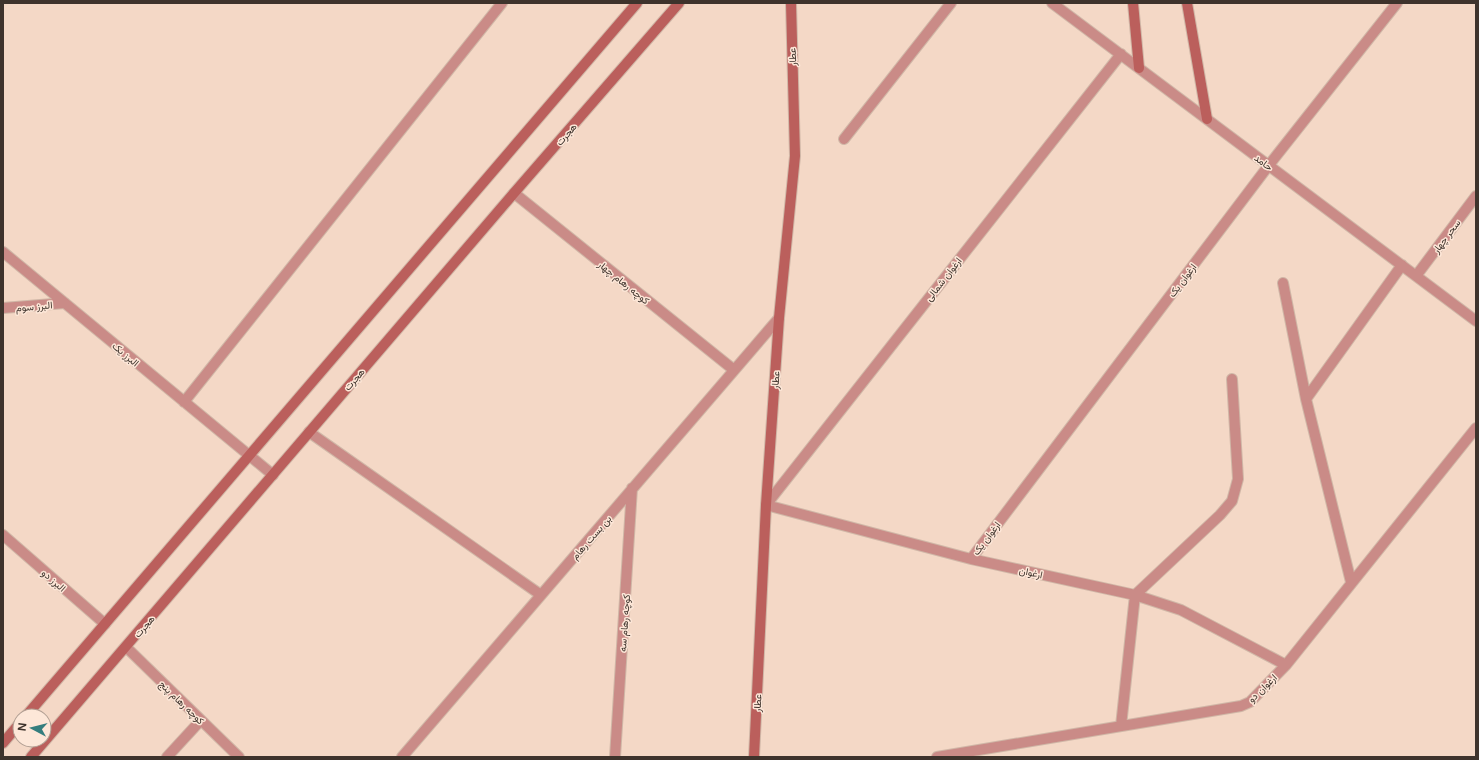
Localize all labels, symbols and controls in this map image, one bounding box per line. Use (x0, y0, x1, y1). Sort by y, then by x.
street label: عطار (786, 48, 799, 67)
street label: هجرت (553, 120, 580, 148)
street label: حامد (1252, 151, 1276, 173)
street label: سحر چهار (1429, 217, 1464, 257)
street label: ارغوان شمالی (922, 255, 965, 304)
street label: کوچه رهام چهار (594, 257, 652, 308)
street label: ارغوان یک (1165, 261, 1199, 300)
street label: البرز سوم (15, 298, 53, 315)
street label: البرز یک (110, 339, 142, 369)
street label: هجرت (341, 365, 368, 393)
street label: عطار (768, 371, 783, 390)
street label: بن بست رهام (569, 512, 614, 562)
street label: ارغوان یک (969, 519, 1003, 558)
street label: ارغوان (1018, 564, 1044, 581)
street label: البرز دو (39, 566, 68, 594)
street label: کوچه رهام سه (616, 593, 634, 652)
street label: هجرت (131, 612, 158, 640)
street label: ارغوان دو (1245, 671, 1280, 705)
street label: کوچه رهام پنج (156, 678, 207, 728)
street label: عطار (750, 694, 764, 713)
north arrow (12, 708, 52, 748)
text: N (15, 722, 30, 732)

